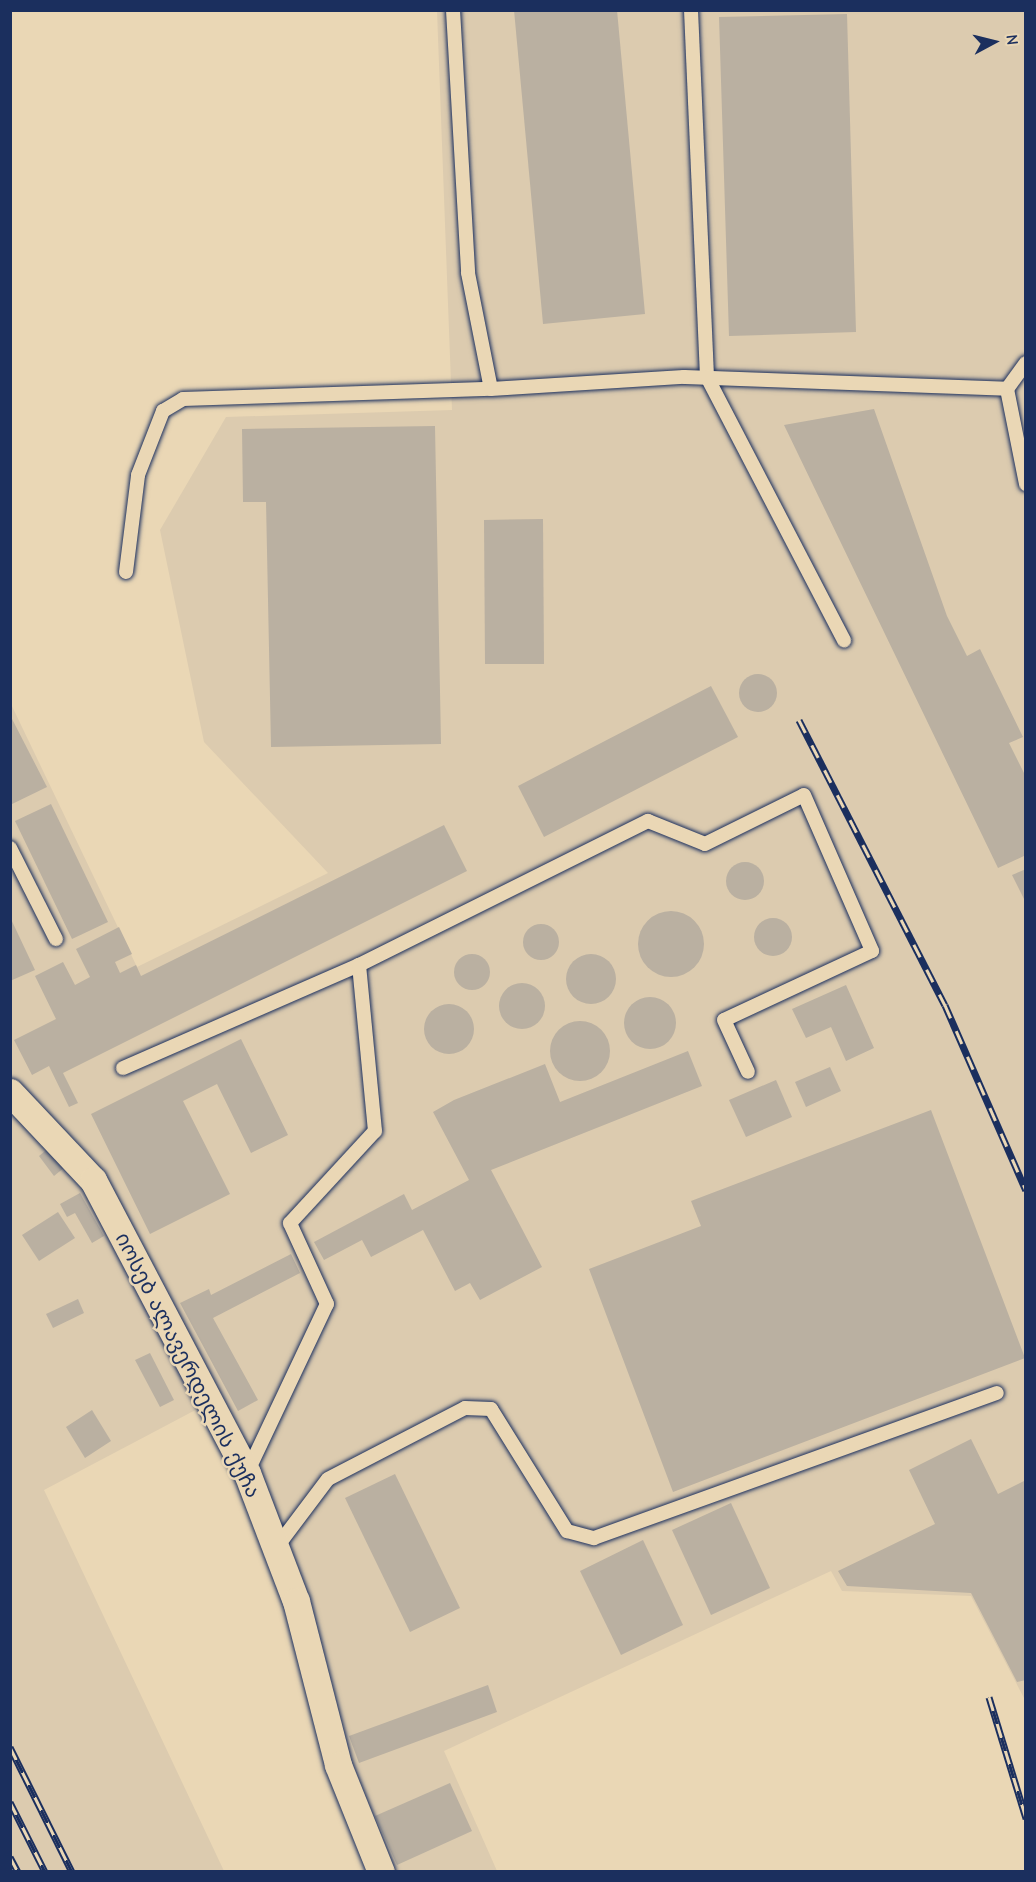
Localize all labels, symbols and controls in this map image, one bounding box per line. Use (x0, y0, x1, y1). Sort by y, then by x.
north arrow (964, 12, 1024, 72)
text: N (1002, 34, 1021, 46)
street label: იოსებ ალავერდელის ქუჩა (110, 1228, 266, 1502)

